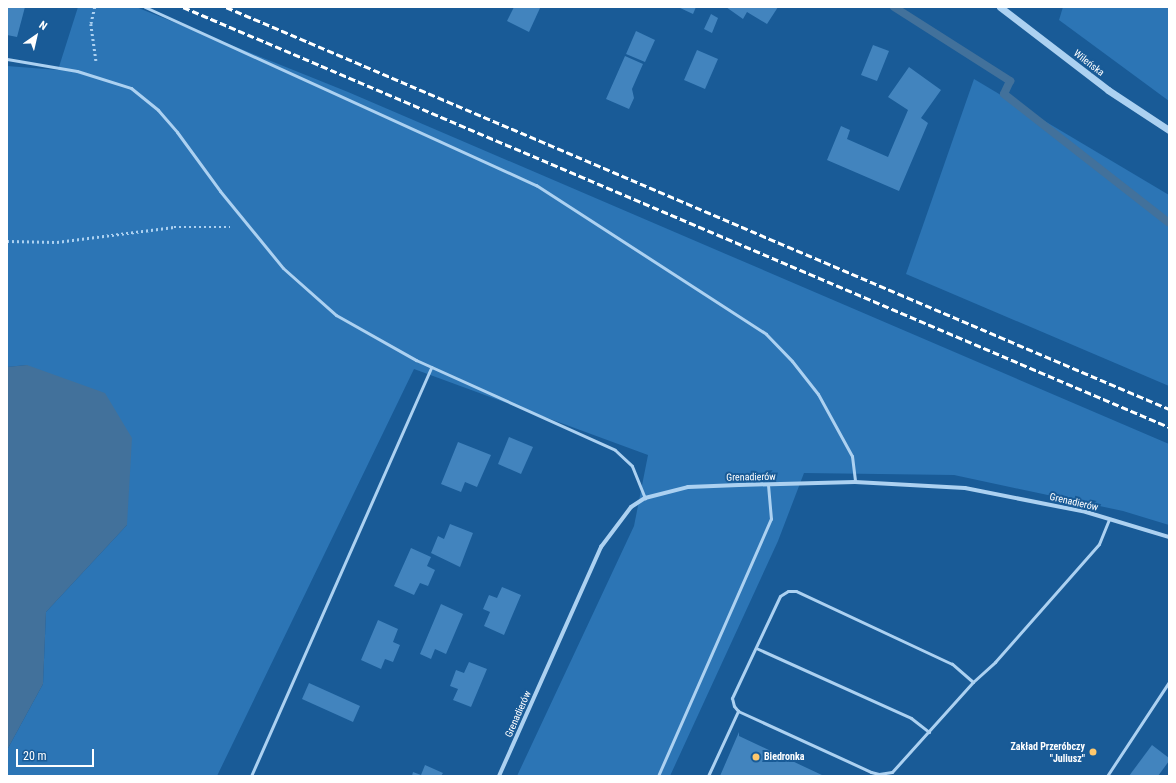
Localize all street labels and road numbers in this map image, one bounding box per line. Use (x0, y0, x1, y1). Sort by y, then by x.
street label: Wileńska (1071, 47, 1107, 79)
street label: Grenadierów (726, 471, 776, 483)
street label: Grenadierów (1048, 491, 1100, 513)
street label: Grenadierów (502, 689, 534, 739)

